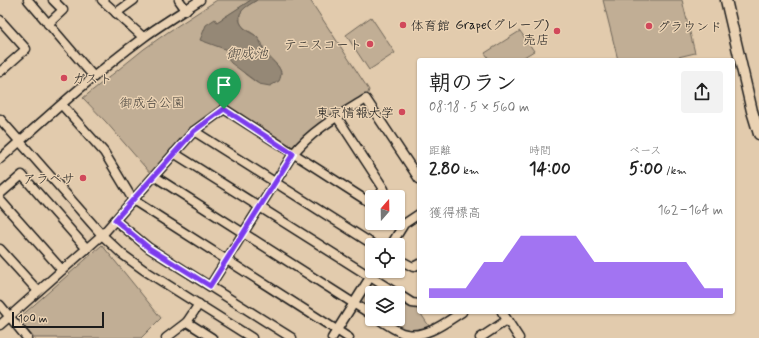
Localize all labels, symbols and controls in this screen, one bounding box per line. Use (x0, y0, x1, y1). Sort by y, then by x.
place label: Grape(グレープ) 売店 (455, 17, 549, 49)
place label: 体育館 (411, 18, 450, 35)
place label: グラウンド (657, 19, 722, 36)
marker: 体育館 (398, 20, 408, 30)
marker: グラウンド (644, 21, 654, 31)
marker: Grape(グレープ) 売店 (552, 26, 562, 36)
place label: テニスコート (284, 37, 362, 54)
marker: テニスコート (365, 39, 375, 49)
water label: 御成池 (226, 45, 269, 63)
pin (207, 68, 241, 109)
text: 朝のラン (429, 70, 517, 98)
place label: ガスト (72, 71, 112, 88)
button: share (681, 71, 723, 113)
marker: ガスト (59, 73, 69, 83)
icon: arrive (213, 74, 235, 96)
park label: 御成台公園 (119, 95, 185, 112)
text: 08:18 · 5 × 560 m (429, 99, 529, 116)
place label: 東京情報大学 (316, 105, 394, 122)
marker: 東京情報大学 (397, 107, 407, 117)
text: 距離 (429, 144, 451, 158)
text: 時間 (529, 144, 551, 158)
text: ペース (629, 144, 661, 158)
text: 2.80 (429, 158, 460, 180)
text: 14:00 (529, 158, 571, 180)
text: 5:00 (629, 158, 663, 180)
text: km (460, 164, 479, 178)
text: /km (663, 164, 687, 178)
place label: アラペサ (23, 171, 75, 188)
marker: アラペサ (78, 173, 88, 183)
north arrow (365, 190, 405, 230)
map controls (365, 190, 405, 326)
text: 162–164 m (658, 202, 723, 219)
text: 獲得標高 (429, 205, 481, 222)
button: locate (365, 238, 405, 278)
button: layers (365, 286, 405, 326)
scale bar (12, 310, 104, 329)
text: 100 m (18, 312, 48, 326)

